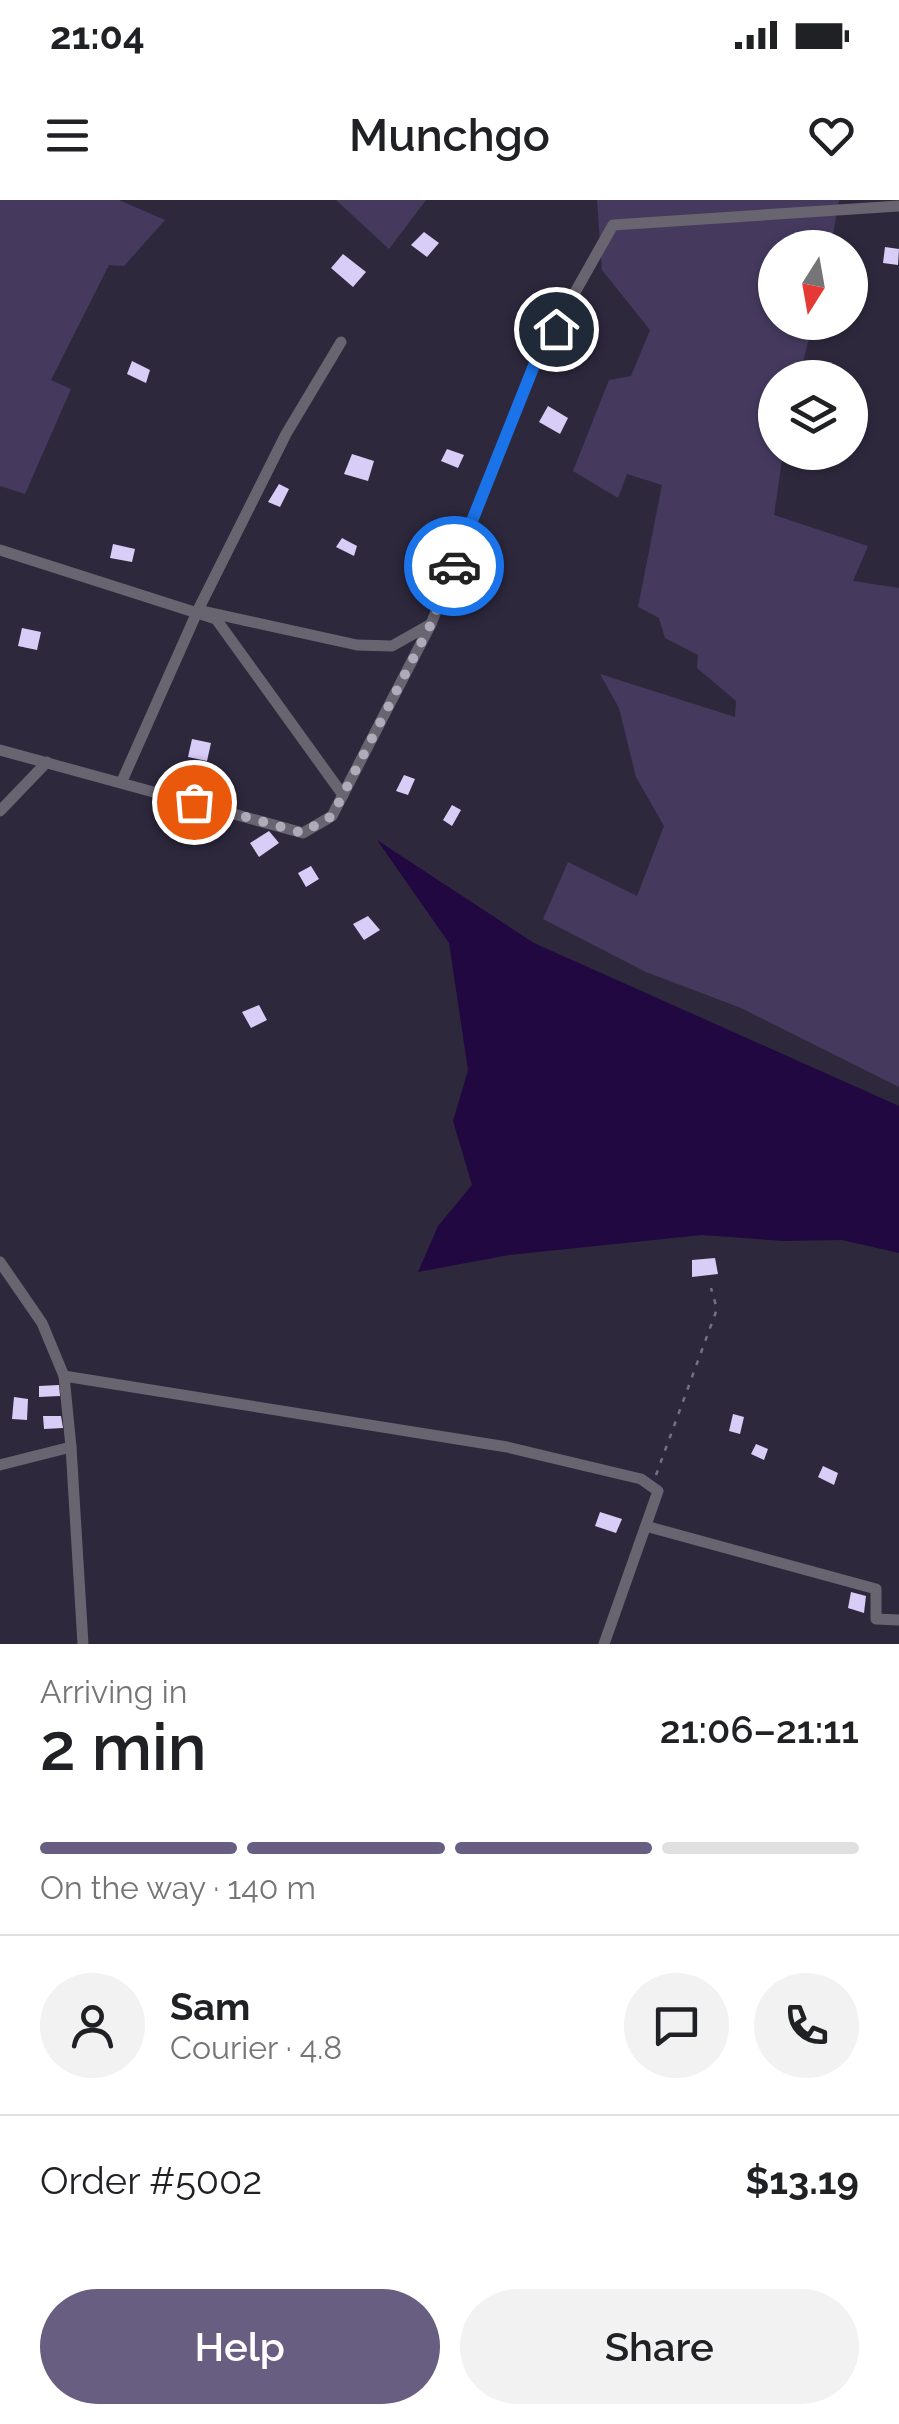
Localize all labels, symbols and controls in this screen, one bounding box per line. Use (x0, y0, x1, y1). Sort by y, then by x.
text: 21:04 (50, 13, 145, 58)
icon: menu (40, 108, 95, 163)
icon: heart (804, 108, 859, 163)
text: Munchgo (349, 109, 550, 162)
north arrow (758, 230, 868, 340)
map controls (758, 230, 868, 470)
pin (514, 287, 599, 372)
icon: home (529, 302, 584, 357)
button: layers (758, 360, 868, 470)
courier (404, 516, 504, 616)
icon: car (427, 539, 482, 594)
pin (152, 760, 237, 845)
icon: bag (167, 775, 222, 830)
text: Arriving in (40, 1673, 187, 1710)
text: 21:06–21:11 (660, 1707, 859, 1752)
text: 2 min (40, 1709, 207, 1785)
text: On the way · 140 m (40, 1869, 316, 1906)
button: person (40, 1973, 145, 2078)
button: chat (624, 1973, 729, 2078)
button: phone (754, 1973, 859, 2078)
text: Sam (170, 1984, 250, 2029)
text: Courier · 4.8 (170, 2029, 342, 2066)
text: Order #5002 (40, 2158, 262, 2203)
text: $13.19 (745, 2158, 859, 2203)
button: Help (40, 2289, 440, 2404)
button: Share (460, 2289, 859, 2404)

